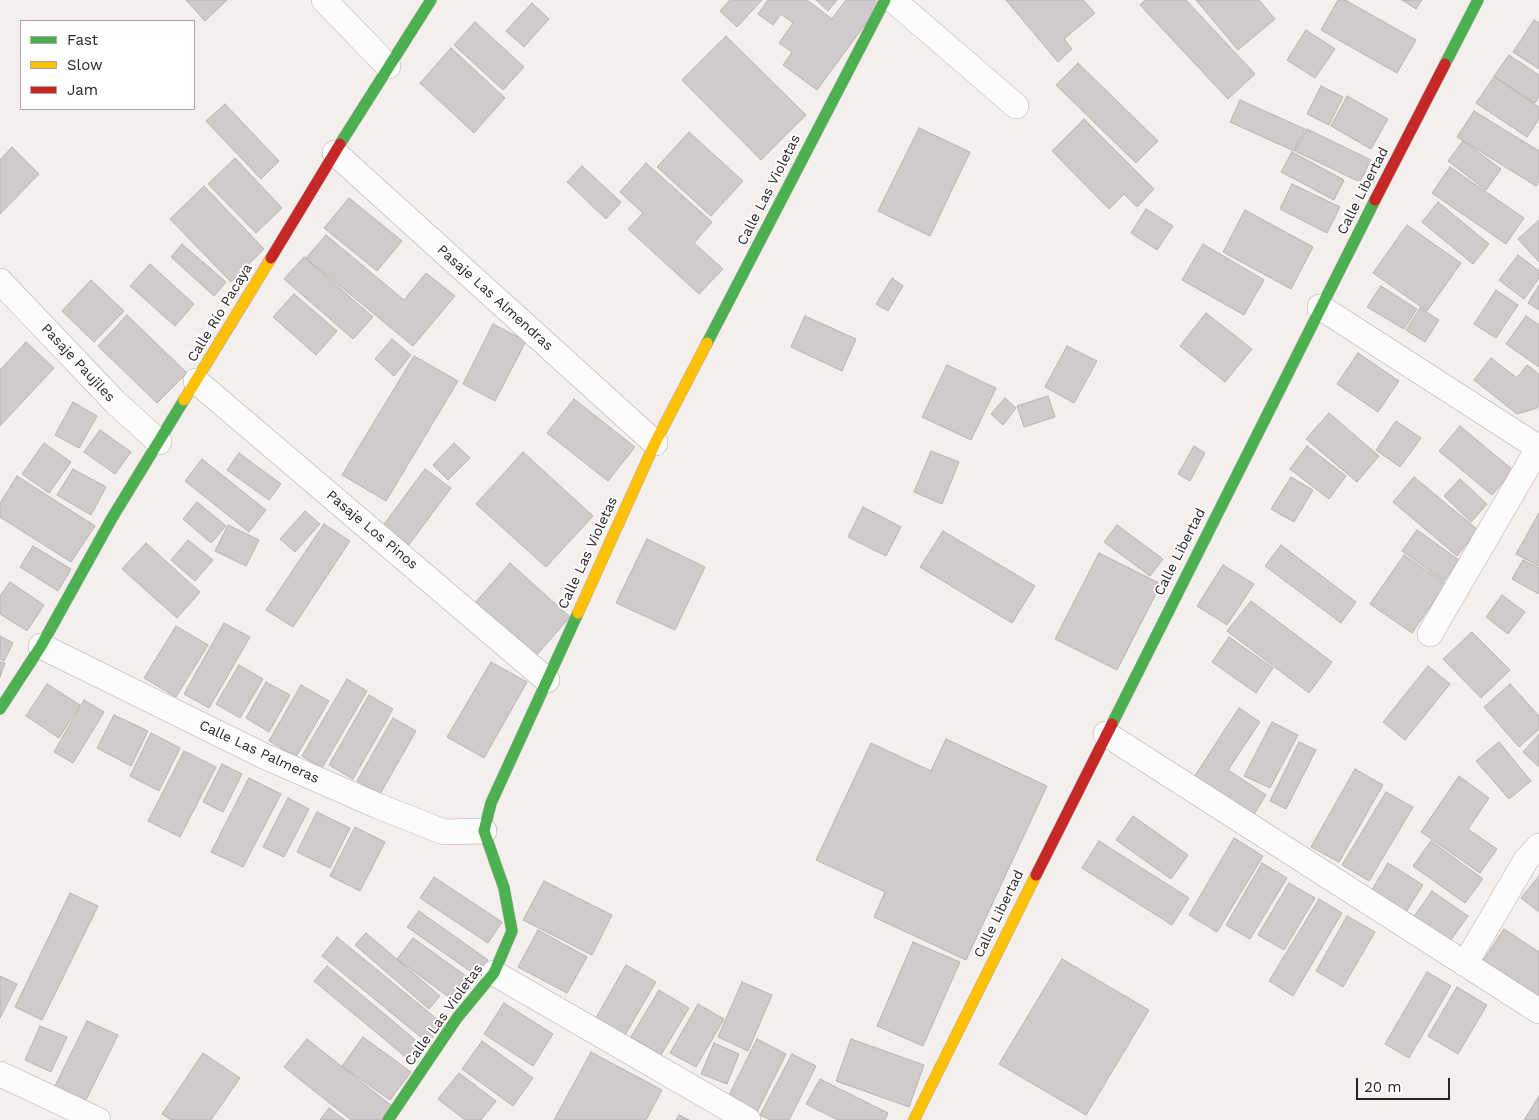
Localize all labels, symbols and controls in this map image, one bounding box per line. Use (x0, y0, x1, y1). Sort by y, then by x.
legend (20, 20, 195, 110)
text: Fast (67, 31, 98, 49)
text: Slow (67, 56, 103, 74)
text: Jam (67, 81, 98, 99)
street label: Calle Las Violetas (734, 132, 804, 248)
street label: Calle Libertad (1334, 145, 1392, 237)
street label: Pasaje Las Almendras (434, 242, 556, 354)
street label: Calle Río Pacaya (184, 261, 256, 365)
street label: Pasaje Paujiles (38, 320, 118, 406)
street label: Pasaje Los Pinos (323, 487, 421, 573)
street label: Calle Las Violetas (555, 494, 621, 612)
street label: Calle Libertad (1151, 506, 1209, 598)
street label: Calle Las Palmeras (196, 717, 322, 787)
street label: Calle Libertad (970, 867, 1028, 961)
street label: Calle Las Violetas (401, 961, 487, 1069)
scale bar (1359, 1068, 1453, 1100)
text: 20 m (1364, 1078, 1402, 1096)

